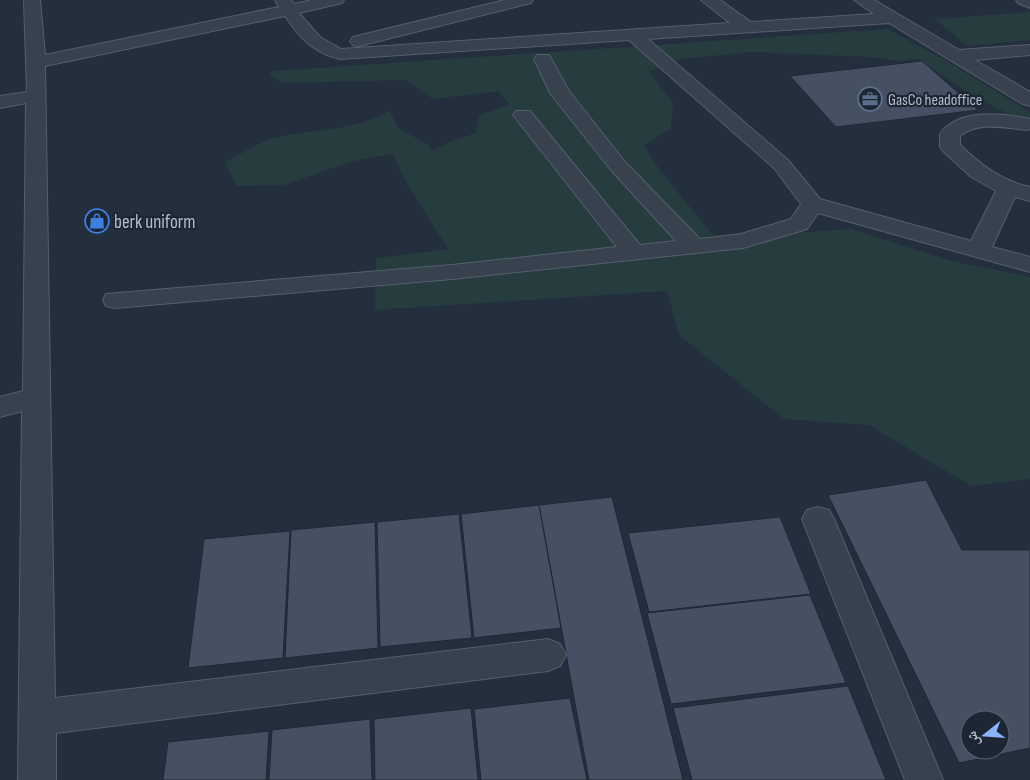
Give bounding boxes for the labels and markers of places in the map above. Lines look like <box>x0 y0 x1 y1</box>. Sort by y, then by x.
office icon: GasCo headoffice <box>857 86 883 112</box>
place label: GasCo headoffice <box>888 91 982 110</box>
shop icon: berk uniform <box>84 208 110 234</box>
place label: berk uniform <box>114 211 195 234</box>

